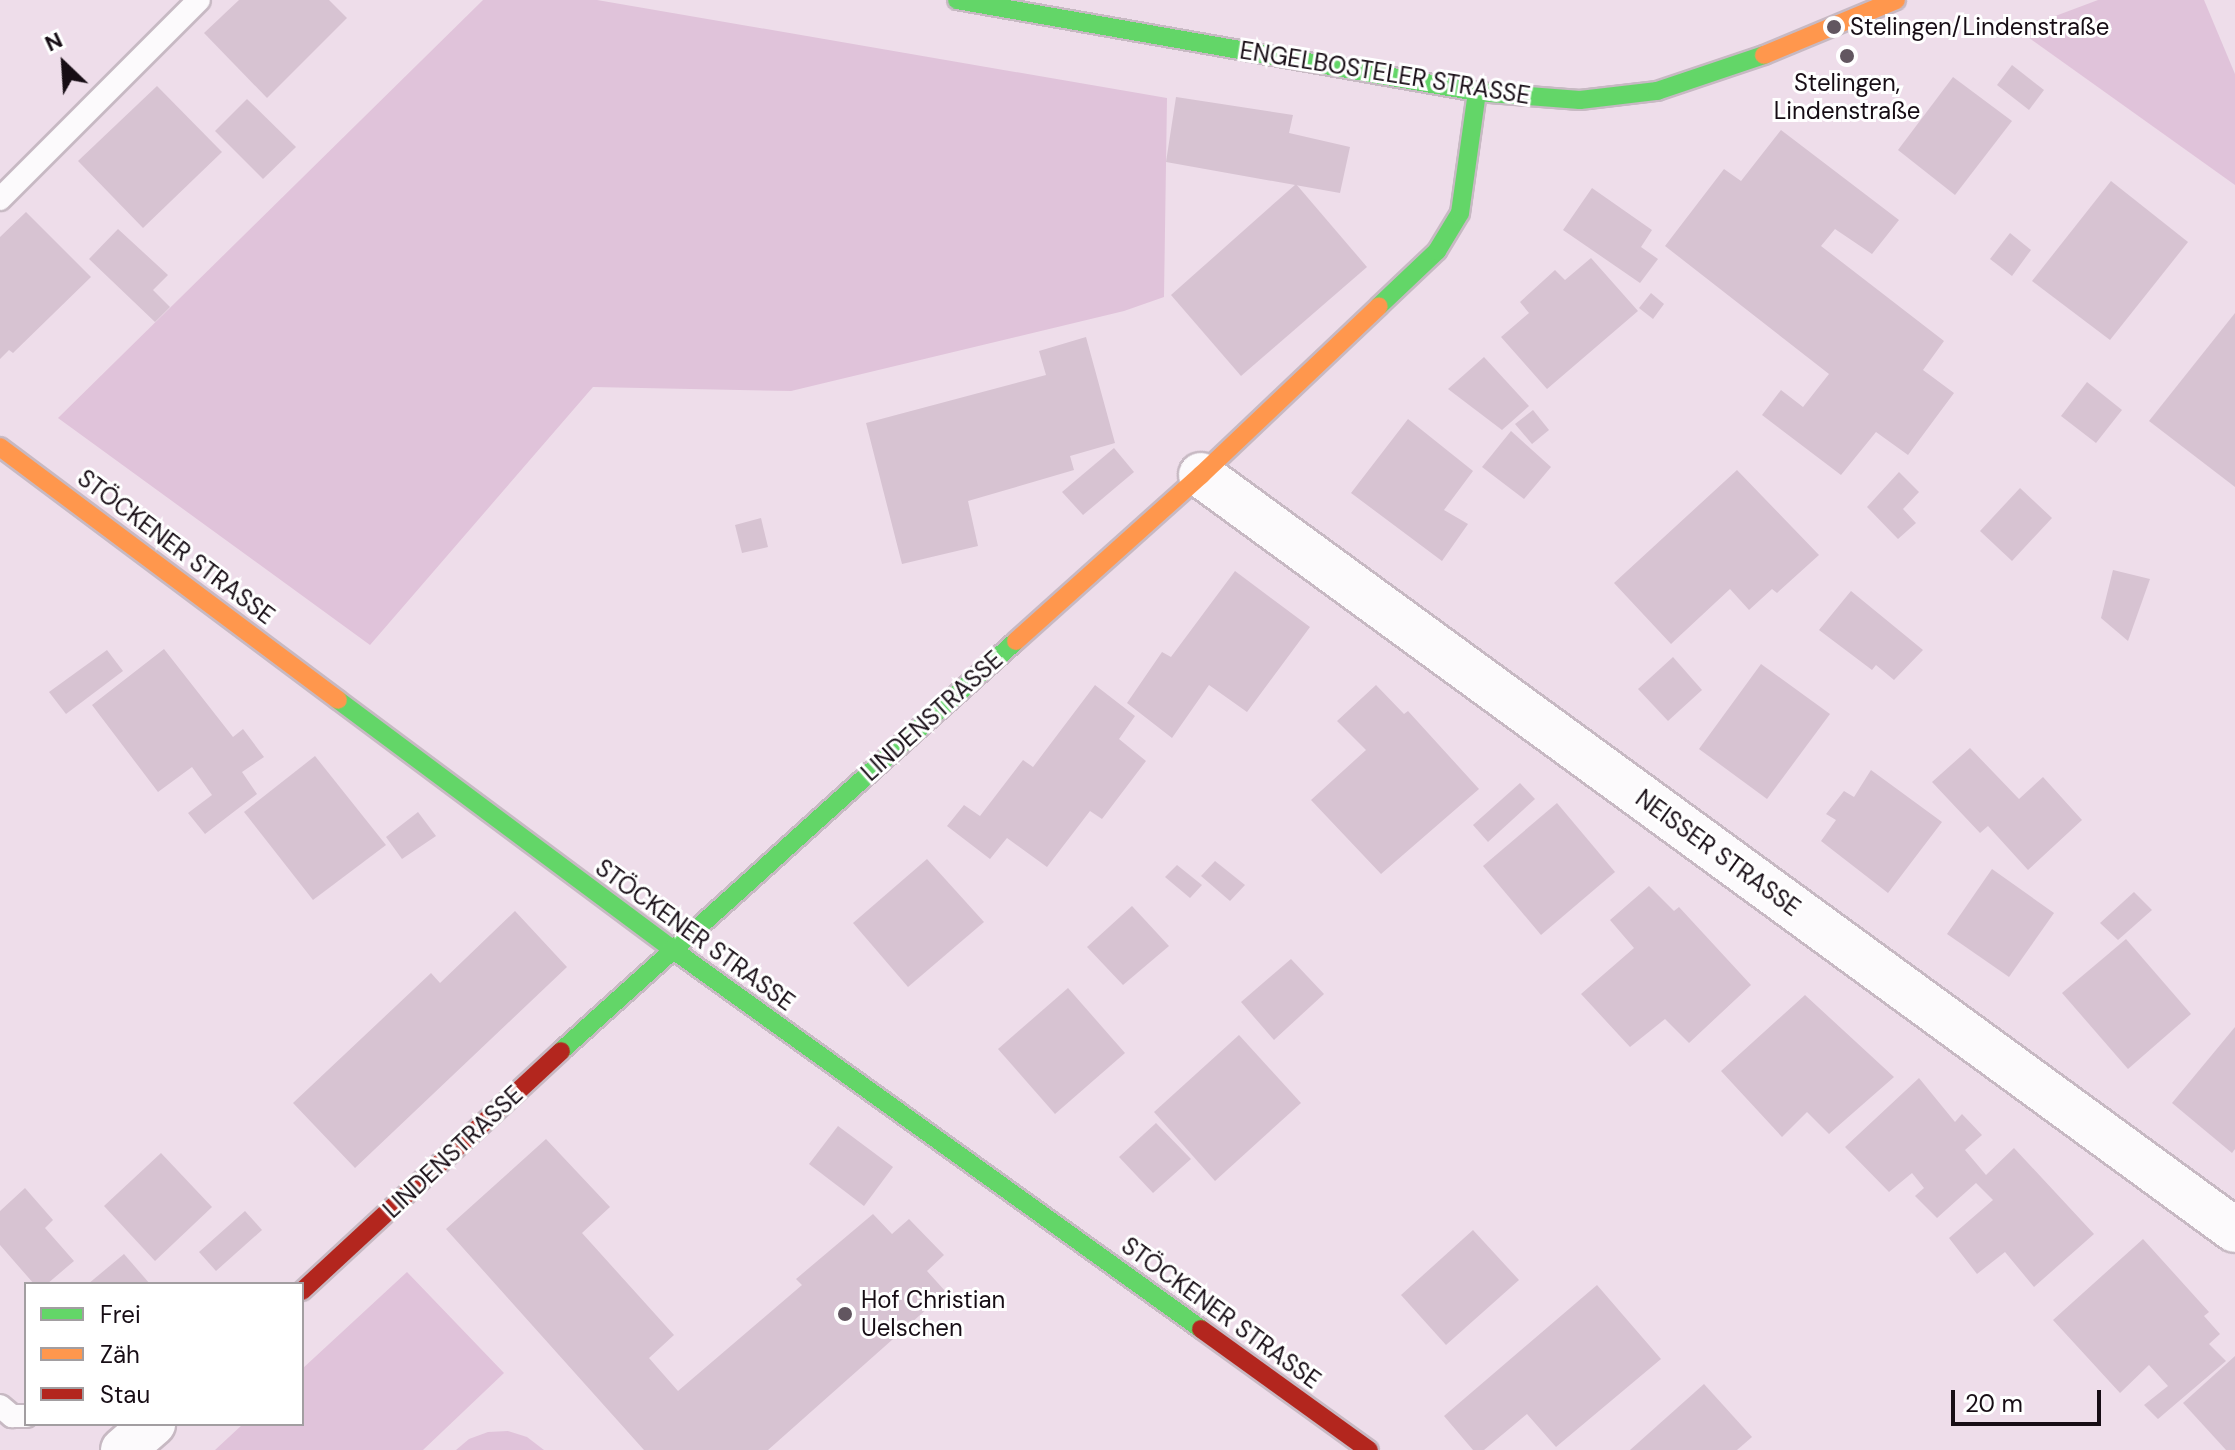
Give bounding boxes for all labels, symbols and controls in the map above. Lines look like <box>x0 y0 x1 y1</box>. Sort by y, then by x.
place label: Stelingen/Lindenstraße <box>1850 13 2109 41</box>
marker: Stelingen/Lindenstraße <box>1825 18 1843 36</box>
north arrow <box>24 24 104 104</box>
text: N <box>40 25 67 58</box>
street label: ENGELBOSTELER STRASSE <box>1238 36 1532 110</box>
marker: Stelingen, Lindenstraße <box>1838 47 1856 65</box>
place label: Stelingen, Lindenstraße <box>1774 69 1920 125</box>
street label: STÖCKENER STRASSE <box>72 464 280 630</box>
street label: LINDENSTRASSE <box>855 645 1009 787</box>
street label: NEISSER STRASSE <box>1630 784 1806 922</box>
street label: STÖCKENER STRASSE <box>590 853 800 1017</box>
street label: LINDENSTRASSE <box>377 1080 529 1224</box>
street label: STÖCKENER STRASSE <box>1116 1231 1326 1395</box>
legend <box>24 1282 304 1426</box>
place label: Hof Christian Uelschen <box>861 1286 1005 1342</box>
text: Frei <box>100 1299 141 1330</box>
marker: Hof Christian Uelschen <box>836 1305 854 1323</box>
text: Zäh <box>100 1339 140 1370</box>
scale bar <box>1955 1374 2105 1424</box>
text: Stau <box>100 1379 150 1410</box>
text: 20 m <box>1965 1388 2023 1419</box>

